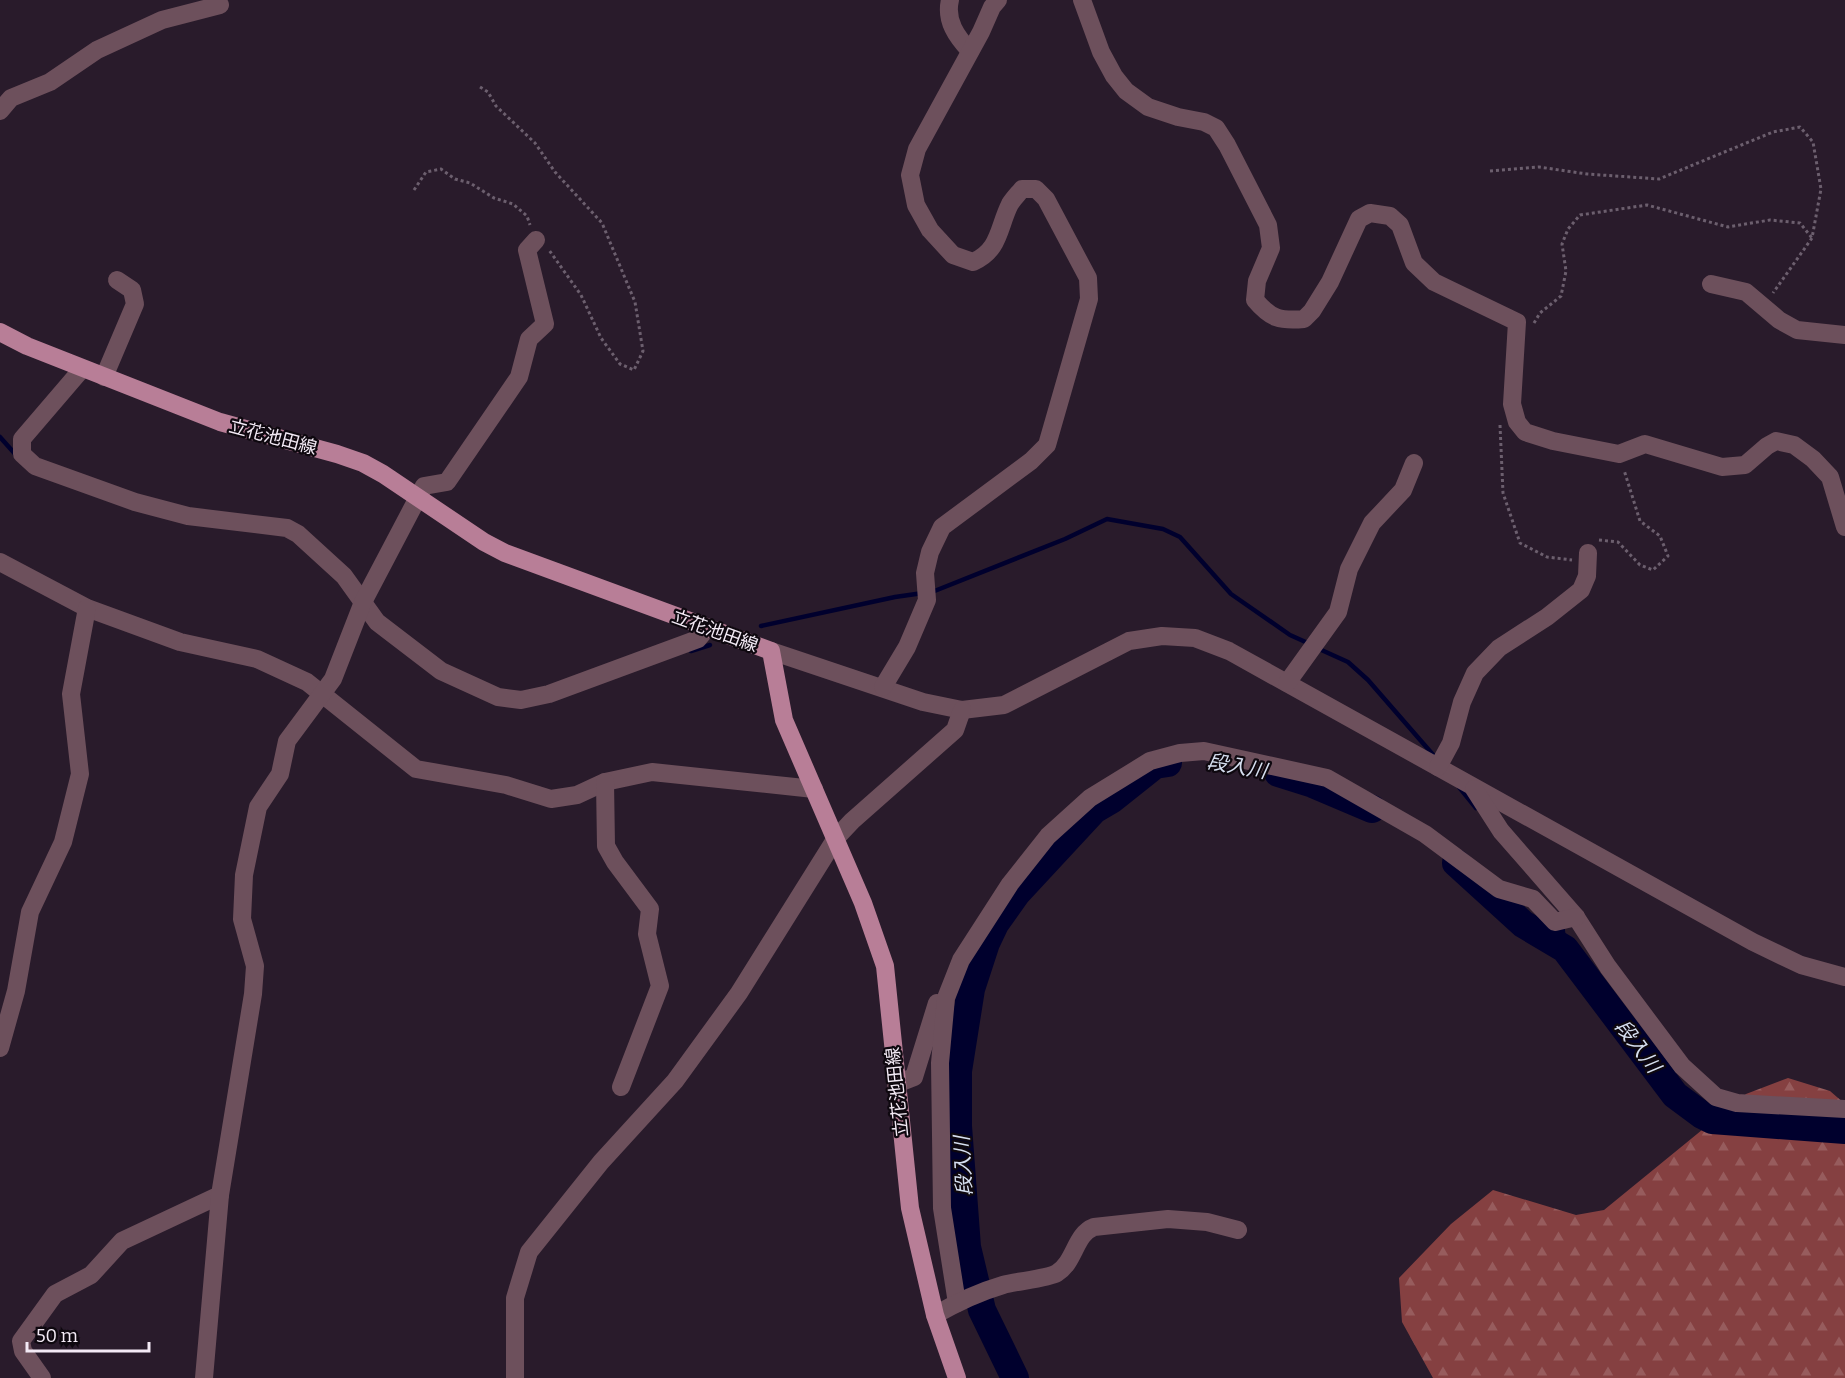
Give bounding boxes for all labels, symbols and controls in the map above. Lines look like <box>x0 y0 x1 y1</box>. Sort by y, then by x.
street label: 立花池田線 <box>227 415 319 459</box>
street label: 立花池田線 <box>669 605 761 657</box>
water label: 段入川 <box>1205 749 1271 783</box>
water label: 段入川 <box>1610 1015 1667 1079</box>
street label: 立花池田線 <box>881 1046 913 1138</box>
water label: 段入川 <box>949 1133 977 1197</box>
scale bar <box>27 1315 148 1353</box>
text: 50 m <box>36 1325 78 1347</box>

